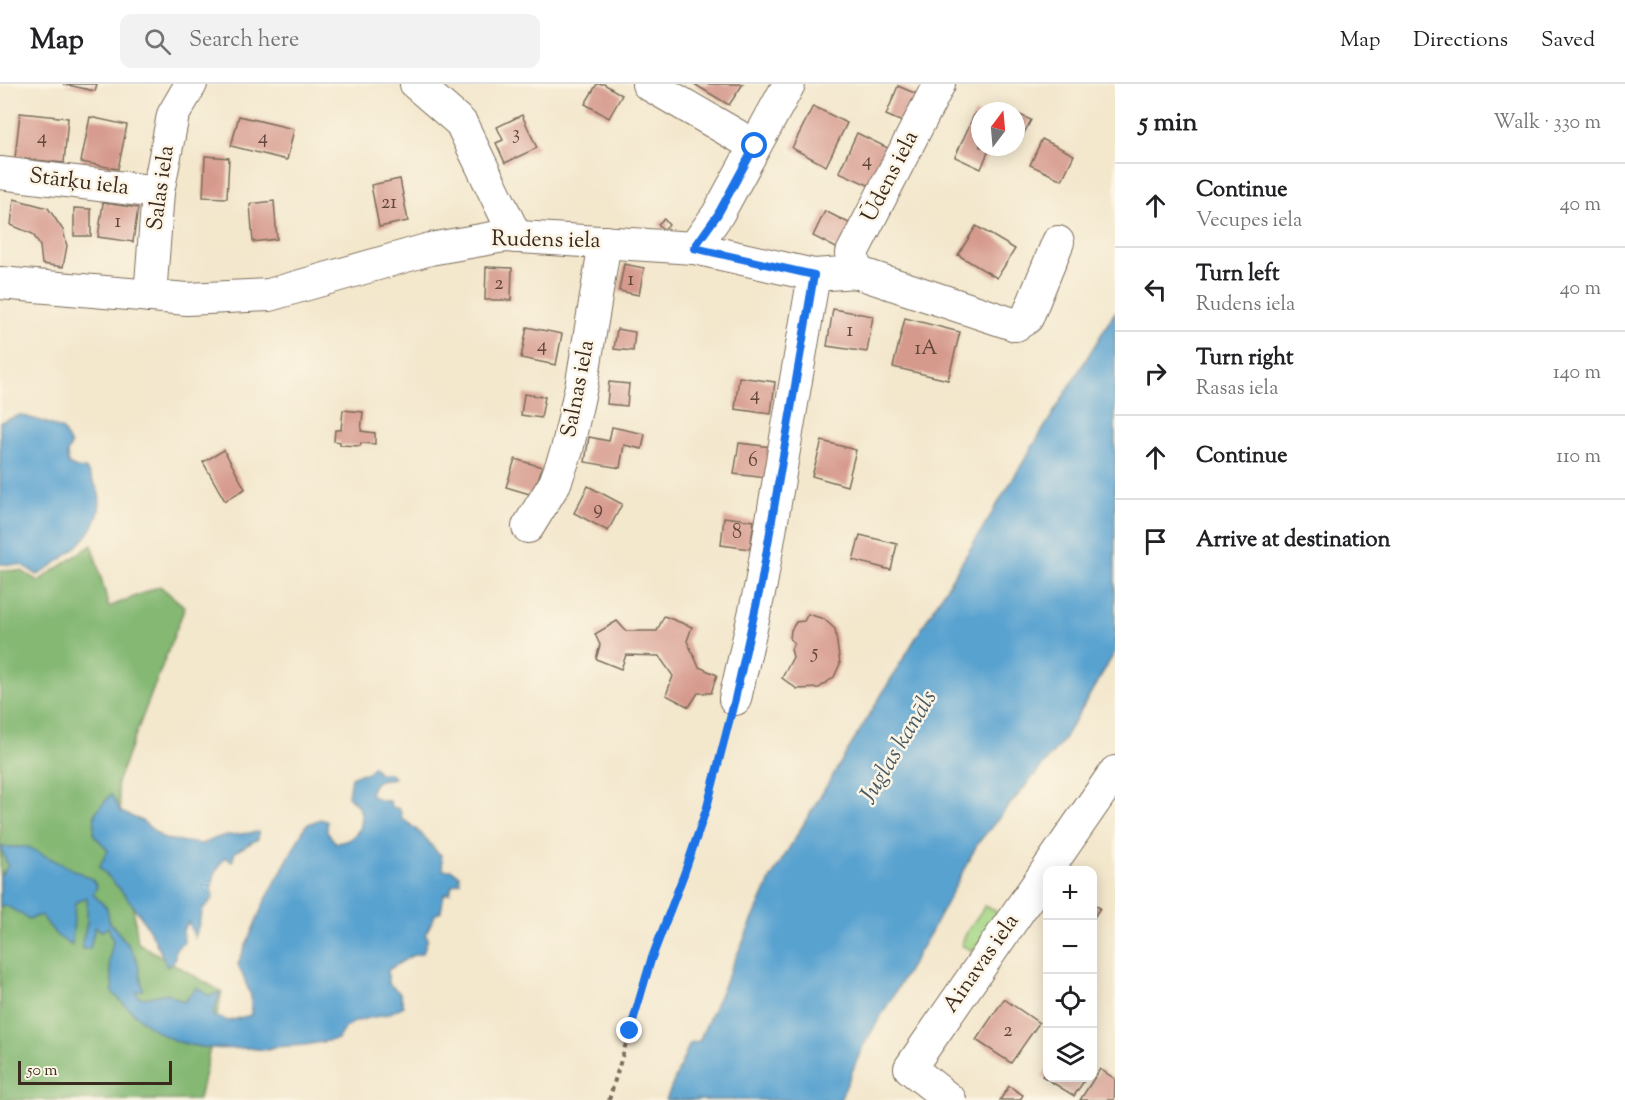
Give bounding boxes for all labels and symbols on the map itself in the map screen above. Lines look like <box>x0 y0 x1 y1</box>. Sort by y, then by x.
north arrow <box>971 102 1025 156</box>
house number: 3 <box>512 120 520 149</box>
house number: 4 <box>37 124 47 153</box>
house number: 4 <box>258 124 268 153</box>
street label: Ūdens iela <box>854 126 928 228</box>
route start <box>741 132 767 158</box>
street label: Salas iela <box>140 143 184 233</box>
house number: 4 <box>862 147 872 176</box>
street label: Stārķu iela <box>27 161 131 205</box>
house number: 21 <box>381 189 397 218</box>
house number: 1 <box>115 208 122 237</box>
street label: Rudens iela <box>491 224 601 258</box>
house number: 1 <box>628 266 635 295</box>
house number: 2 <box>494 270 504 299</box>
house number: 1 <box>847 317 854 346</box>
house number: 4 <box>537 332 547 361</box>
house number: 1A <box>914 335 938 364</box>
street label: Salnas iela <box>554 338 604 440</box>
house number: 4 <box>750 381 760 410</box>
house number: 6 <box>748 447 758 476</box>
house number: 9 <box>593 495 603 524</box>
house number: 8 <box>732 519 742 548</box>
house number: 5 <box>811 639 819 668</box>
water label: Juglas kanāls <box>851 684 946 811</box>
street label: Ainavas iela <box>936 908 1028 1020</box>
route end <box>616 1017 642 1043</box>
house number: 2 <box>1003 1017 1013 1046</box>
scale bar <box>18 1058 172 1086</box>

